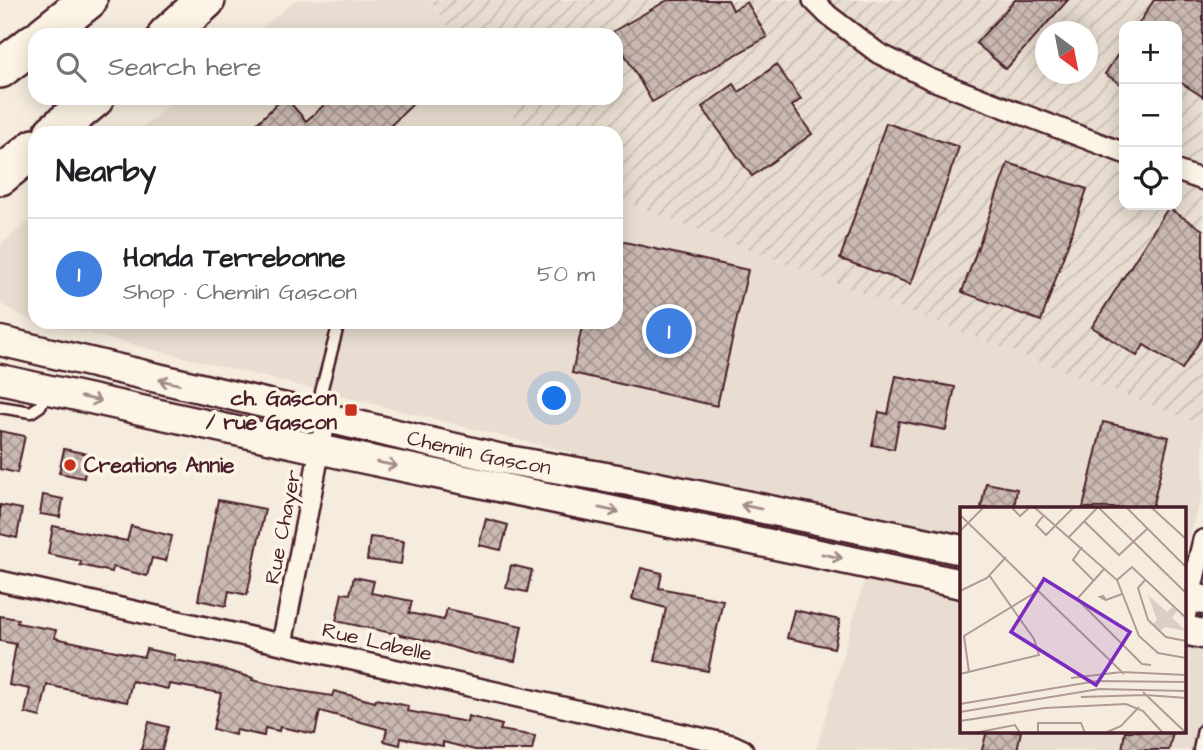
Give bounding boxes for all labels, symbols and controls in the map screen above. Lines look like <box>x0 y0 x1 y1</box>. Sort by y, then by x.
north arrow <box>1035 21 1098 84</box>
map controls <box>1119 21 1182 210</box>
button: + <box>1119 21 1182 84</box>
search box <box>28 28 623 105</box>
icon: search <box>52 48 90 86</box>
text: Search here <box>108 49 261 85</box>
button: − <box>1119 84 1182 147</box>
button: locate <box>1119 147 1182 210</box>
text: Nearby <box>56 151 156 193</box>
text: Honda Terrebonne <box>123 240 346 276</box>
text: 1 <box>78 258 80 290</box>
text: 50 m <box>537 258 595 290</box>
text: Shop · Chemin Gascon <box>123 276 357 308</box>
pin: 1 <box>646 305 692 357</box>
one-way arrow <box>158 374 181 388</box>
your location <box>537 381 571 415</box>
place label: ch. Gascon / rue Gascon <box>206 384 337 437</box>
one-way arrow <box>79 392 102 406</box>
marker: ch. Gascon / rue Gascon <box>343 402 359 418</box>
street label: Chemin Gascon <box>404 423 553 482</box>
place label: Creations Annie <box>84 451 235 480</box>
marker: Creations Annie <box>62 457 78 473</box>
one-way arrow <box>375 457 398 471</box>
street label: Rue Chayer <box>258 467 310 587</box>
one-way arrow <box>740 499 763 513</box>
one-way arrow <box>597 504 620 518</box>
inset map <box>960 507 1186 732</box>
one-way arrow <box>820 550 843 564</box>
street label: Rue Labelle <box>319 615 435 669</box>

